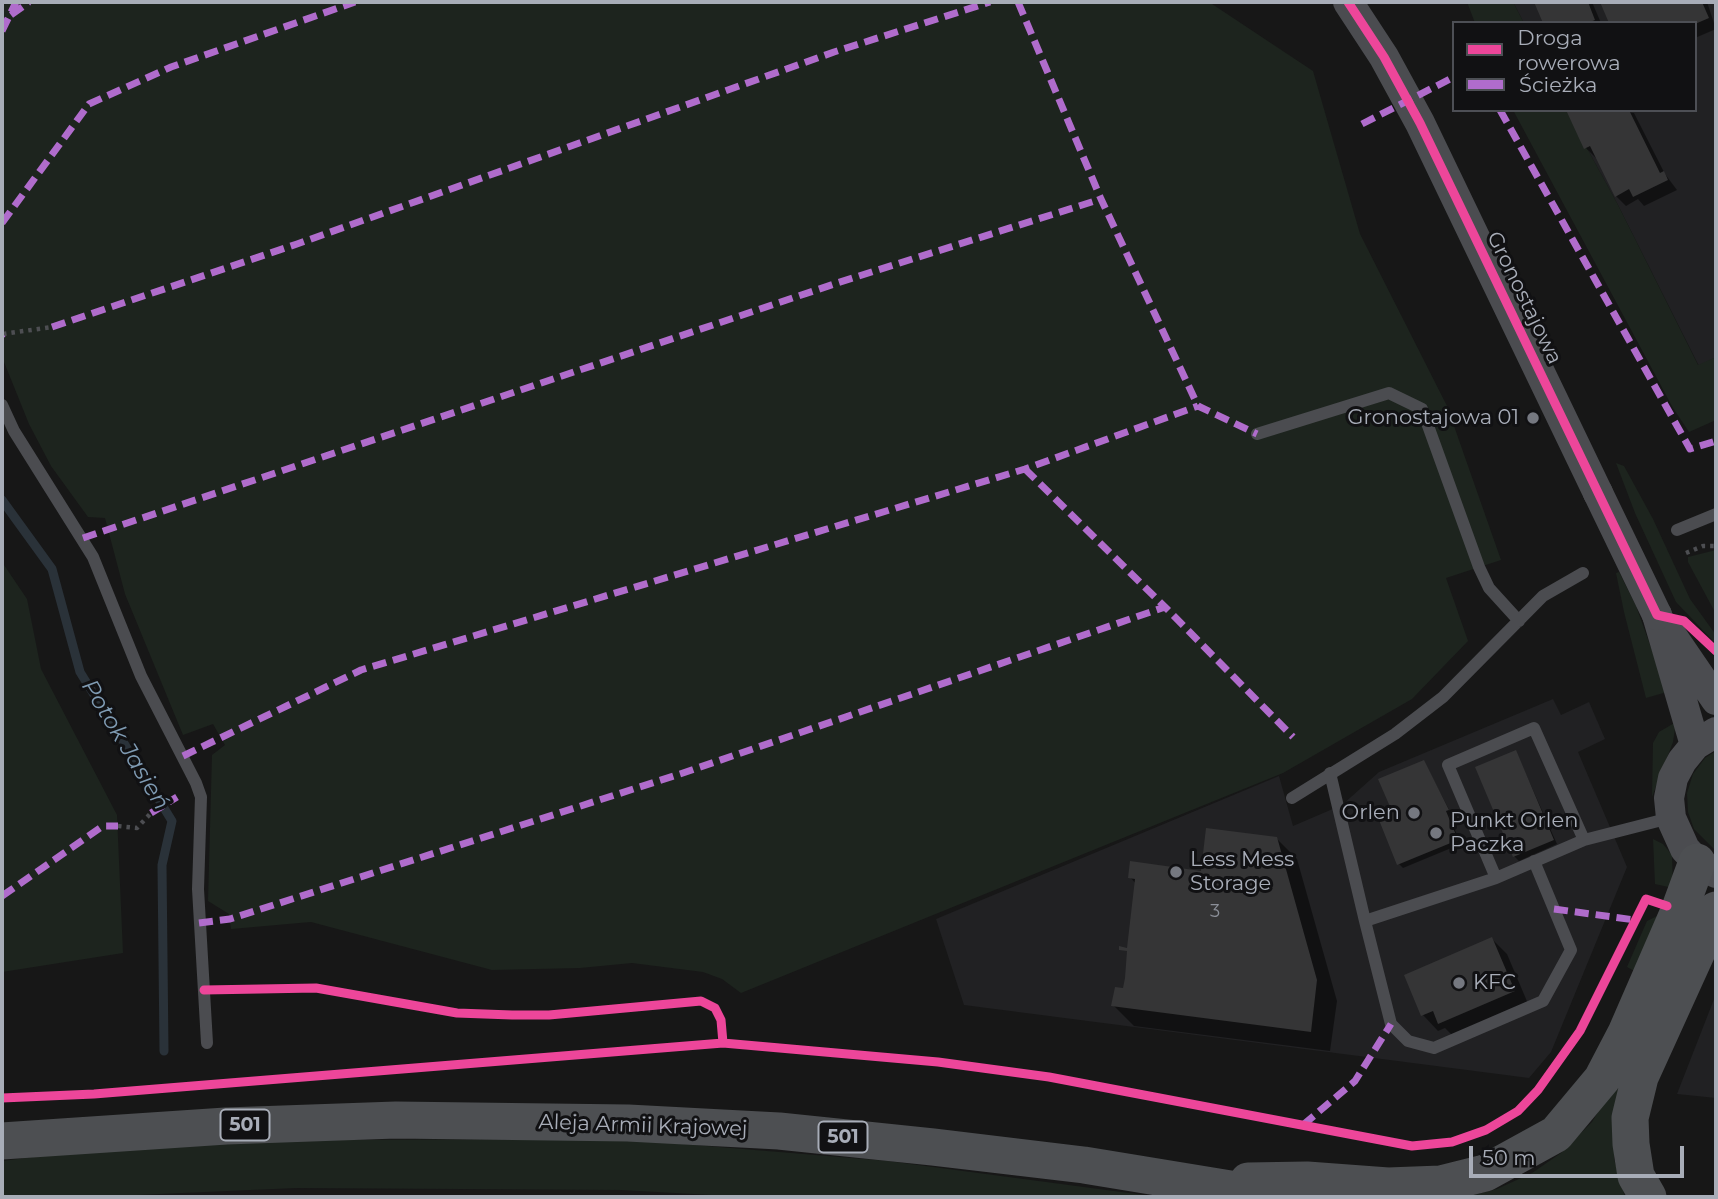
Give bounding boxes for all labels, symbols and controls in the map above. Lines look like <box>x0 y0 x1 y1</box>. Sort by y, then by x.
legend <box>1452 21 1697 112</box>
text: Droga rowerowa <box>1517 25 1621 75</box>
text: Ścieżka <box>1519 72 1597 97</box>
street label: Gronostajowa <box>1481 227 1567 369</box>
place label: Gronostajowa 01 <box>1347 405 1519 431</box>
marker: Gronostajowa 01 <box>1525 410 1541 426</box>
water label: Potok Jasień <box>75 675 175 815</box>
place label: Orlen <box>1342 800 1400 826</box>
marker: Orlen <box>1406 805 1422 821</box>
place label: Punkt Orlen Paczka <box>1450 808 1578 858</box>
marker: Punkt Orlen Paczka <box>1428 825 1444 841</box>
place label: Less Mess Storage <box>1190 847 1294 897</box>
marker: Less Mess Storage <box>1168 864 1184 880</box>
house number: 3 <box>1210 901 1220 923</box>
place label: KFC <box>1473 970 1516 996</box>
marker: KFC <box>1451 975 1467 991</box>
road number: 501 <box>220 1110 270 1140</box>
street label: Aleja Armii Krajowej <box>538 1110 748 1142</box>
road number: 501 <box>818 1121 868 1152</box>
scale bar <box>1473 1132 1688 1176</box>
text: 50 m <box>1482 1145 1536 1170</box>

